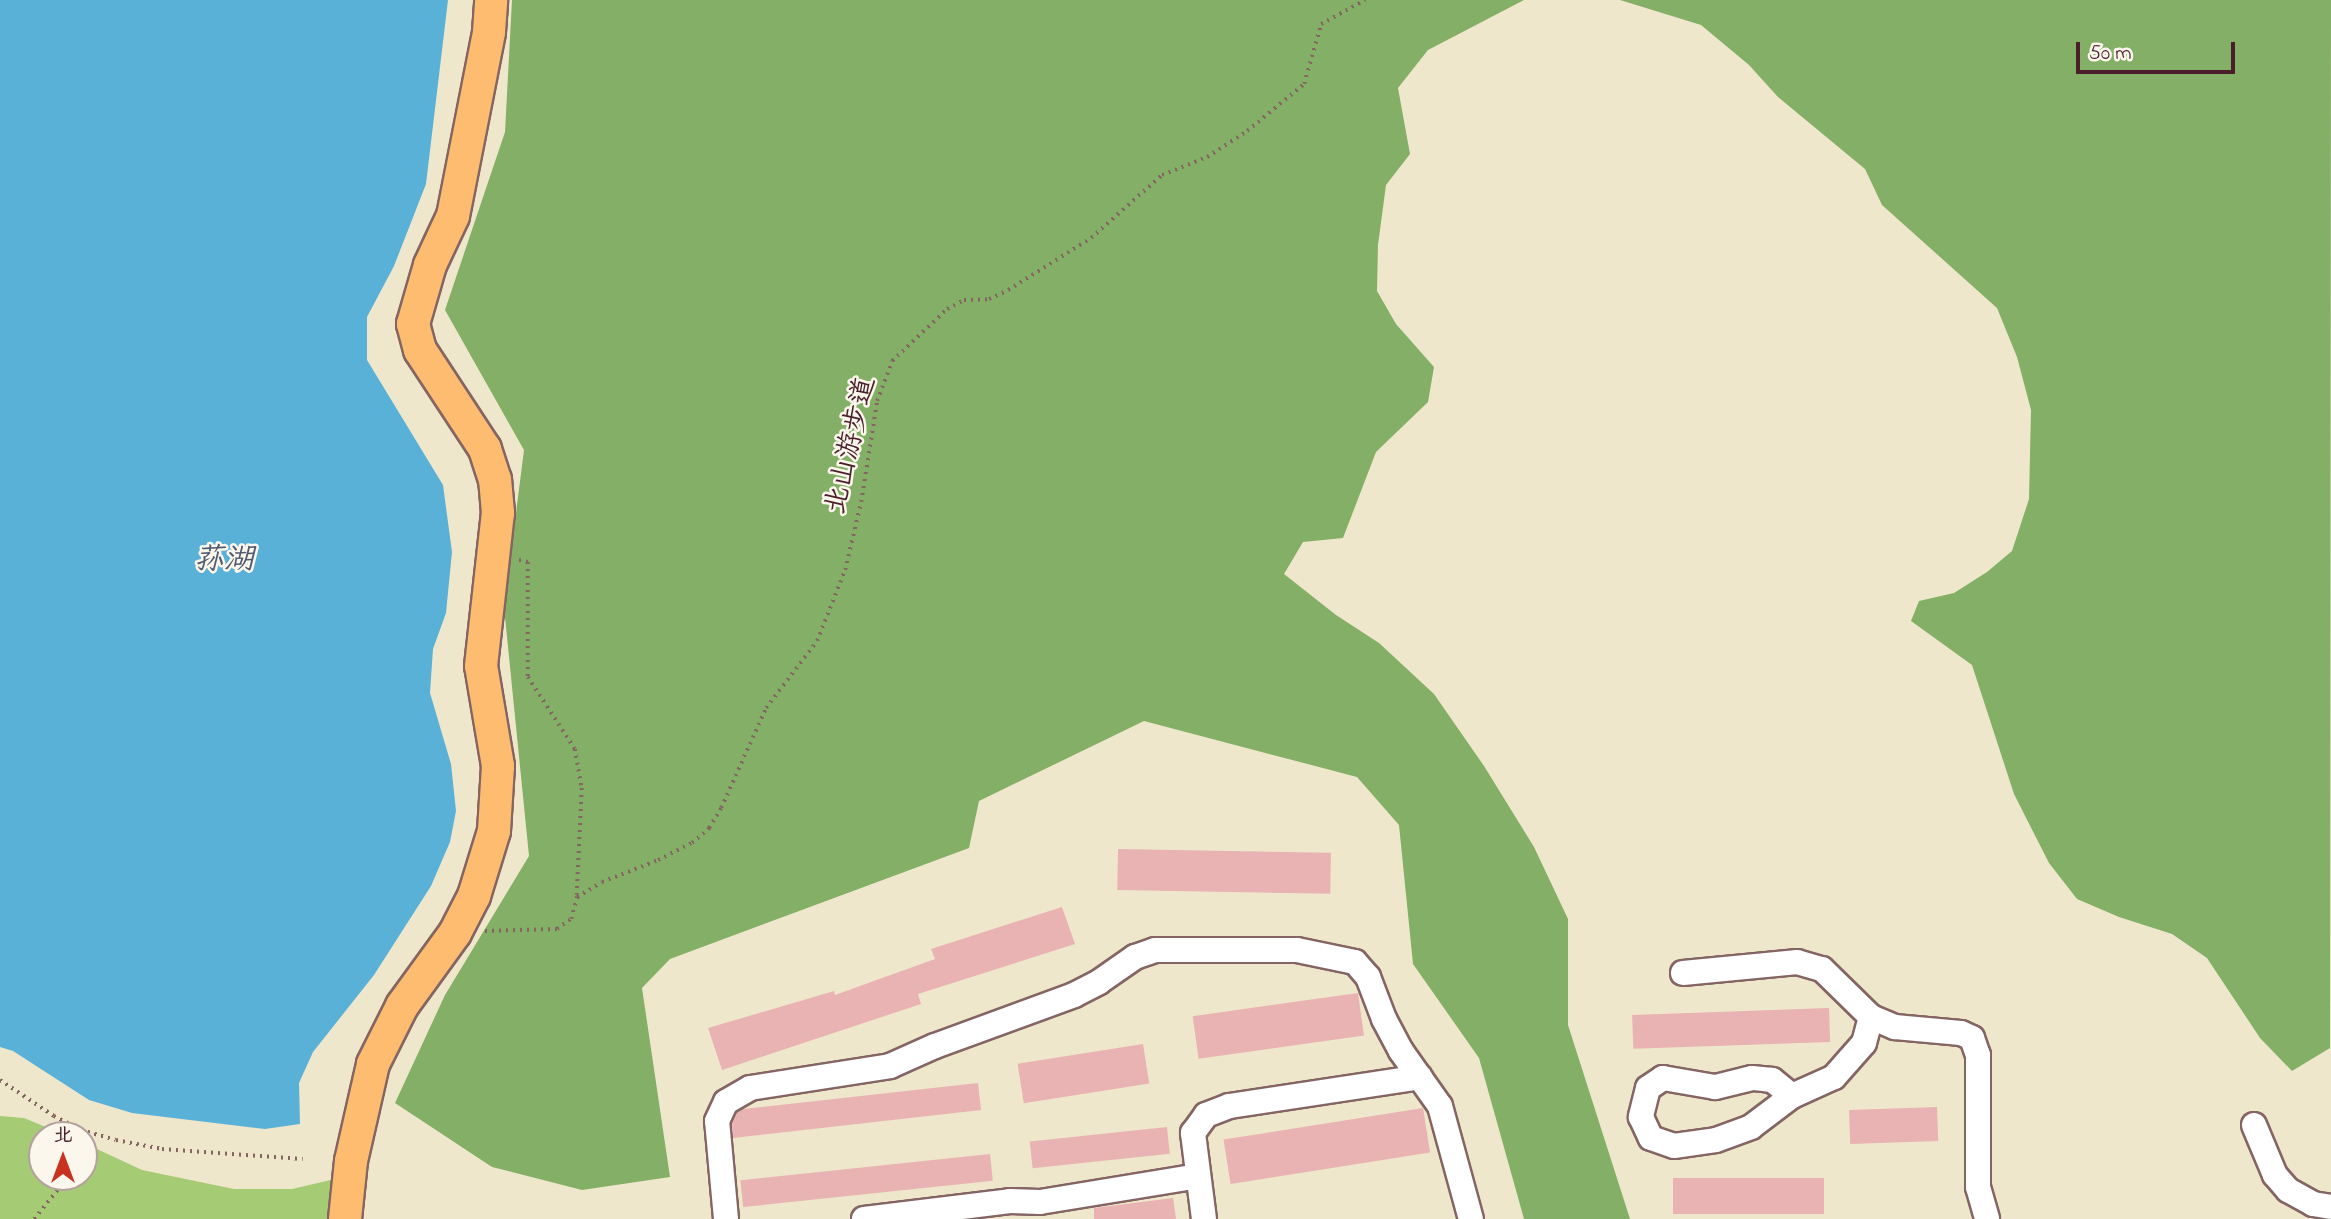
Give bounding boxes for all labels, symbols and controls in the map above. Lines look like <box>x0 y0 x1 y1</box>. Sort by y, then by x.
scale bar <box>2079 28 2238 72</box>
text: 50 m <box>2089 39 2132 69</box>
street label: 北山游步道 <box>820 374 884 518</box>
water label: 荪湖 <box>194 543 254 579</box>
north arrow <box>28 1121 98 1191</box>
text: 北 <box>53 1123 73 1150</box>

